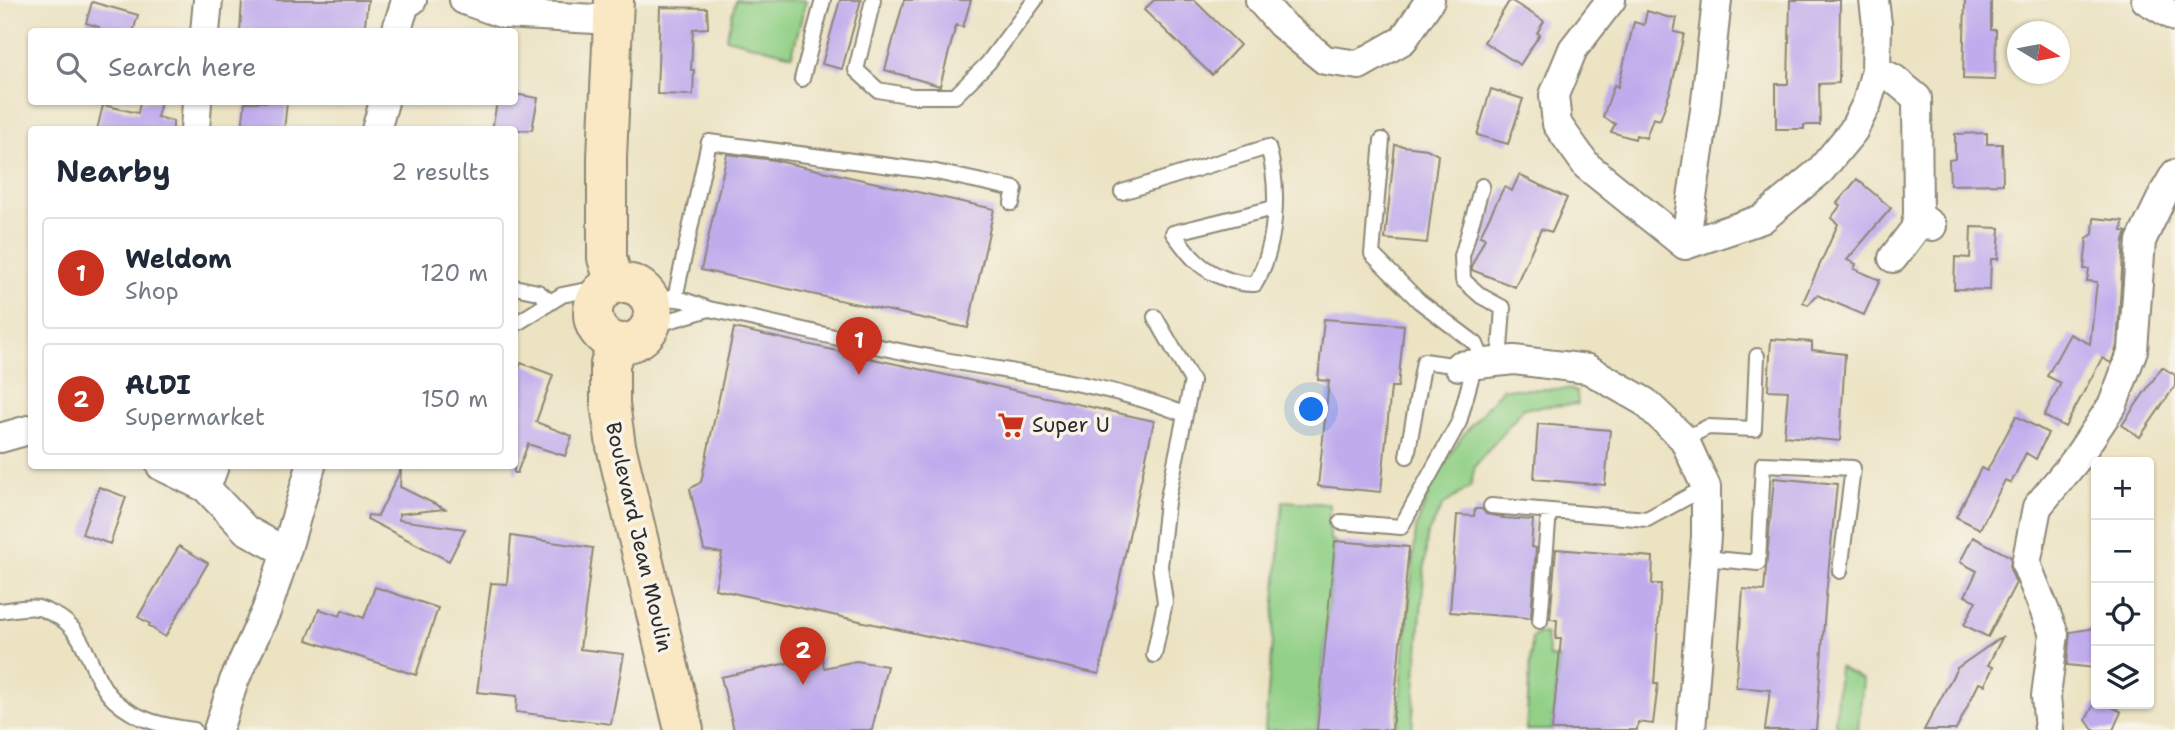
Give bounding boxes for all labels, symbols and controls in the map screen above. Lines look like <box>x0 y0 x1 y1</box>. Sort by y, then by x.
north arrow <box>2007 21 2070 84</box>
search box <box>28 28 518 105</box>
icon: search <box>52 48 90 86</box>
text: Search here <box>108 49 257 84</box>
text: Nearby <box>56 151 171 192</box>
text: 2 results <box>391 157 490 187</box>
text: Weldom <box>125 241 232 276</box>
text: 1 <box>76 258 86 288</box>
text: 120 m <box>420 258 488 288</box>
text: Shop <box>125 276 179 306</box>
pin: 1 <box>836 317 882 375</box>
text: ALDI <box>125 367 191 402</box>
text: 2 <box>73 384 89 414</box>
text: 150 m <box>421 384 488 414</box>
your location <box>1294 392 1328 426</box>
text: Supermarket <box>125 402 265 432</box>
supermarket icon: Super U <box>996 410 1026 440</box>
place label: Super U <box>1032 411 1110 439</box>
street label: Boulevard Jean Moulin <box>599 419 679 655</box>
map controls <box>2091 457 2154 709</box>
button: + <box>2091 457 2154 520</box>
button: − <box>2091 520 2154 583</box>
button: locate <box>2091 583 2154 646</box>
pin: 2 <box>780 627 826 685</box>
button: layers <box>2091 646 2154 709</box>

